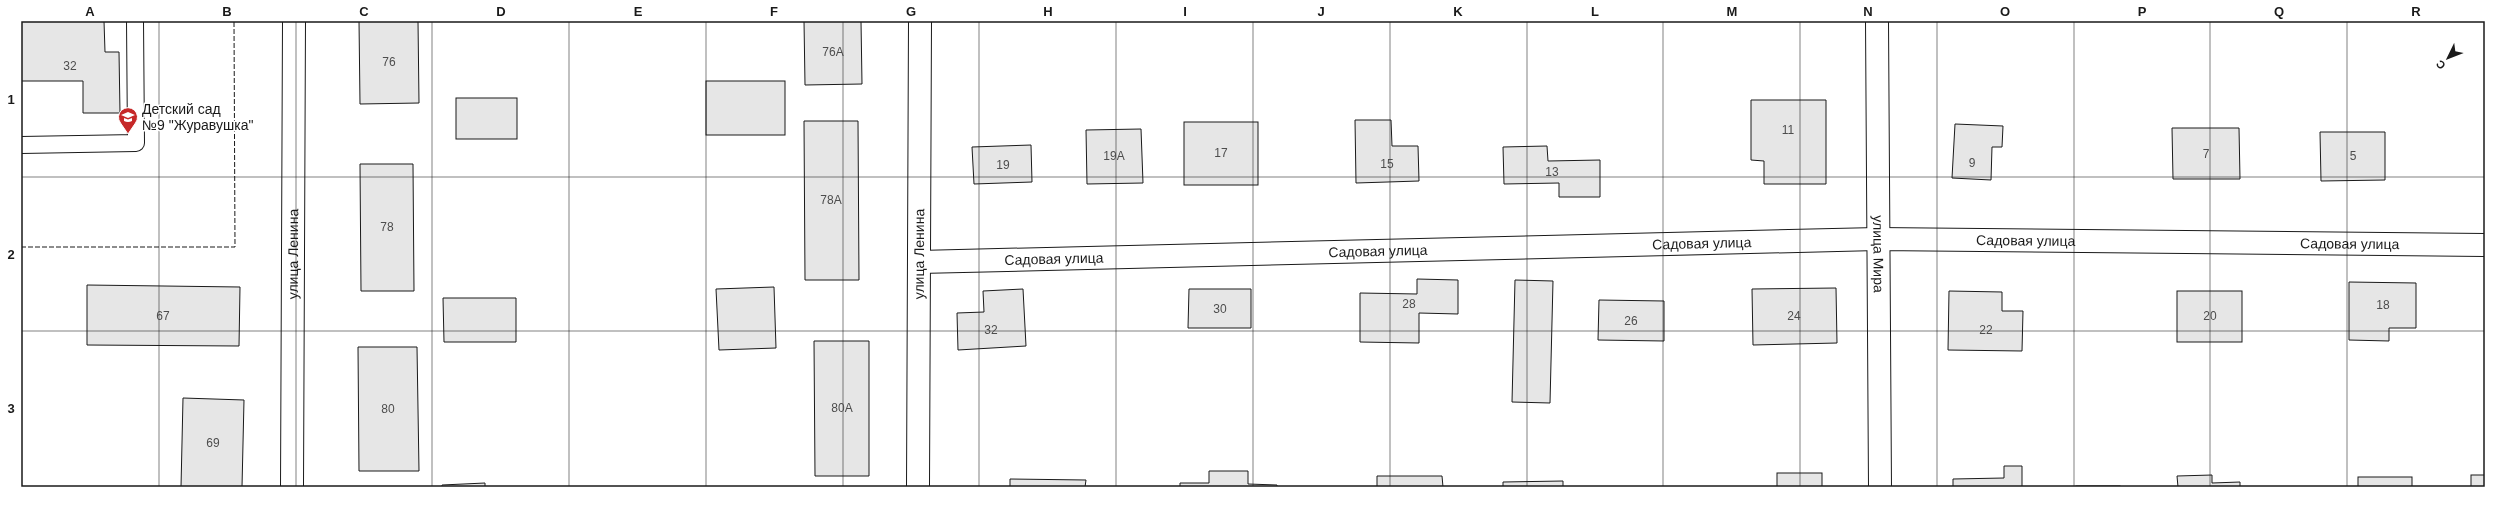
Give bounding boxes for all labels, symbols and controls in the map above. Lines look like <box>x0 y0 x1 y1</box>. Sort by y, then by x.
text: A <box>85 4 95 19</box>
text: B <box>222 4 232 19</box>
text: C <box>359 4 369 19</box>
text: D <box>496 4 506 19</box>
text: E <box>634 4 643 19</box>
text: F <box>770 4 778 19</box>
text: G <box>906 4 916 19</box>
text: H <box>1043 4 1053 19</box>
text: I <box>1183 4 1187 19</box>
text: J <box>1317 4 1325 19</box>
text: K <box>1453 4 1463 19</box>
text: L <box>1591 4 1599 19</box>
text: M <box>1727 4 1737 19</box>
text: N <box>1863 4 1873 19</box>
text: O <box>2000 4 2010 19</box>
text: P <box>2138 4 2147 19</box>
text: Q <box>2274 4 2284 19</box>
text: R <box>2411 4 2421 19</box>
north arrow <box>2428 38 2468 78</box>
house number: 76А <box>822 45 844 59</box>
house number: 76 <box>382 55 396 69</box>
text: С <box>2434 58 2448 72</box>
house number: 32 <box>63 59 77 73</box>
text: 1 <box>7 92 15 107</box>
place label: Детский сад №9 "Журавушка" <box>142 101 253 133</box>
school or university icon: Детский сад №9 "Журавушка" <box>117 106 139 134</box>
house number: 11 <box>1782 123 1795 137</box>
house number: 17 <box>1214 146 1228 160</box>
house number: 7 <box>2203 147 2210 161</box>
house number: 19А <box>1103 149 1125 163</box>
house number: 5 <box>2350 149 2357 163</box>
house number: 9 <box>1969 156 1976 170</box>
house number: 15 <box>1380 157 1394 171</box>
house number: 19 <box>996 158 1010 172</box>
house number: 13 <box>1545 165 1559 179</box>
house number: 78А <box>820 193 842 207</box>
street label: улица Ленина <box>285 209 301 299</box>
street label: улица Ленина <box>911 209 927 299</box>
street label: улица Мира <box>1870 215 1887 293</box>
house number: 78 <box>380 220 394 234</box>
street label: Садовая улица <box>1976 232 2076 249</box>
street label: Садовая улица <box>1652 234 1752 252</box>
street label: Садовая улица <box>2300 235 2400 252</box>
street label: Садовая улица <box>1328 242 1428 260</box>
text: 2 <box>7 247 15 262</box>
street label: Садовая улица <box>1004 250 1104 268</box>
house number: 28 <box>1402 297 1416 311</box>
house number: 18 <box>2376 298 2390 312</box>
house number: 30 <box>1213 302 1227 316</box>
house number: 67 <box>156 309 170 323</box>
house number: 24 <box>1787 309 1801 323</box>
house number: 20 <box>2203 309 2217 323</box>
house number: 26 <box>1624 314 1638 328</box>
house number: 32 <box>984 323 998 337</box>
house number: 22 <box>1979 323 1993 337</box>
text: 3 <box>7 401 15 416</box>
house number: 80А <box>831 401 853 415</box>
house number: 80 <box>381 402 395 416</box>
house number: 69 <box>206 436 220 450</box>

